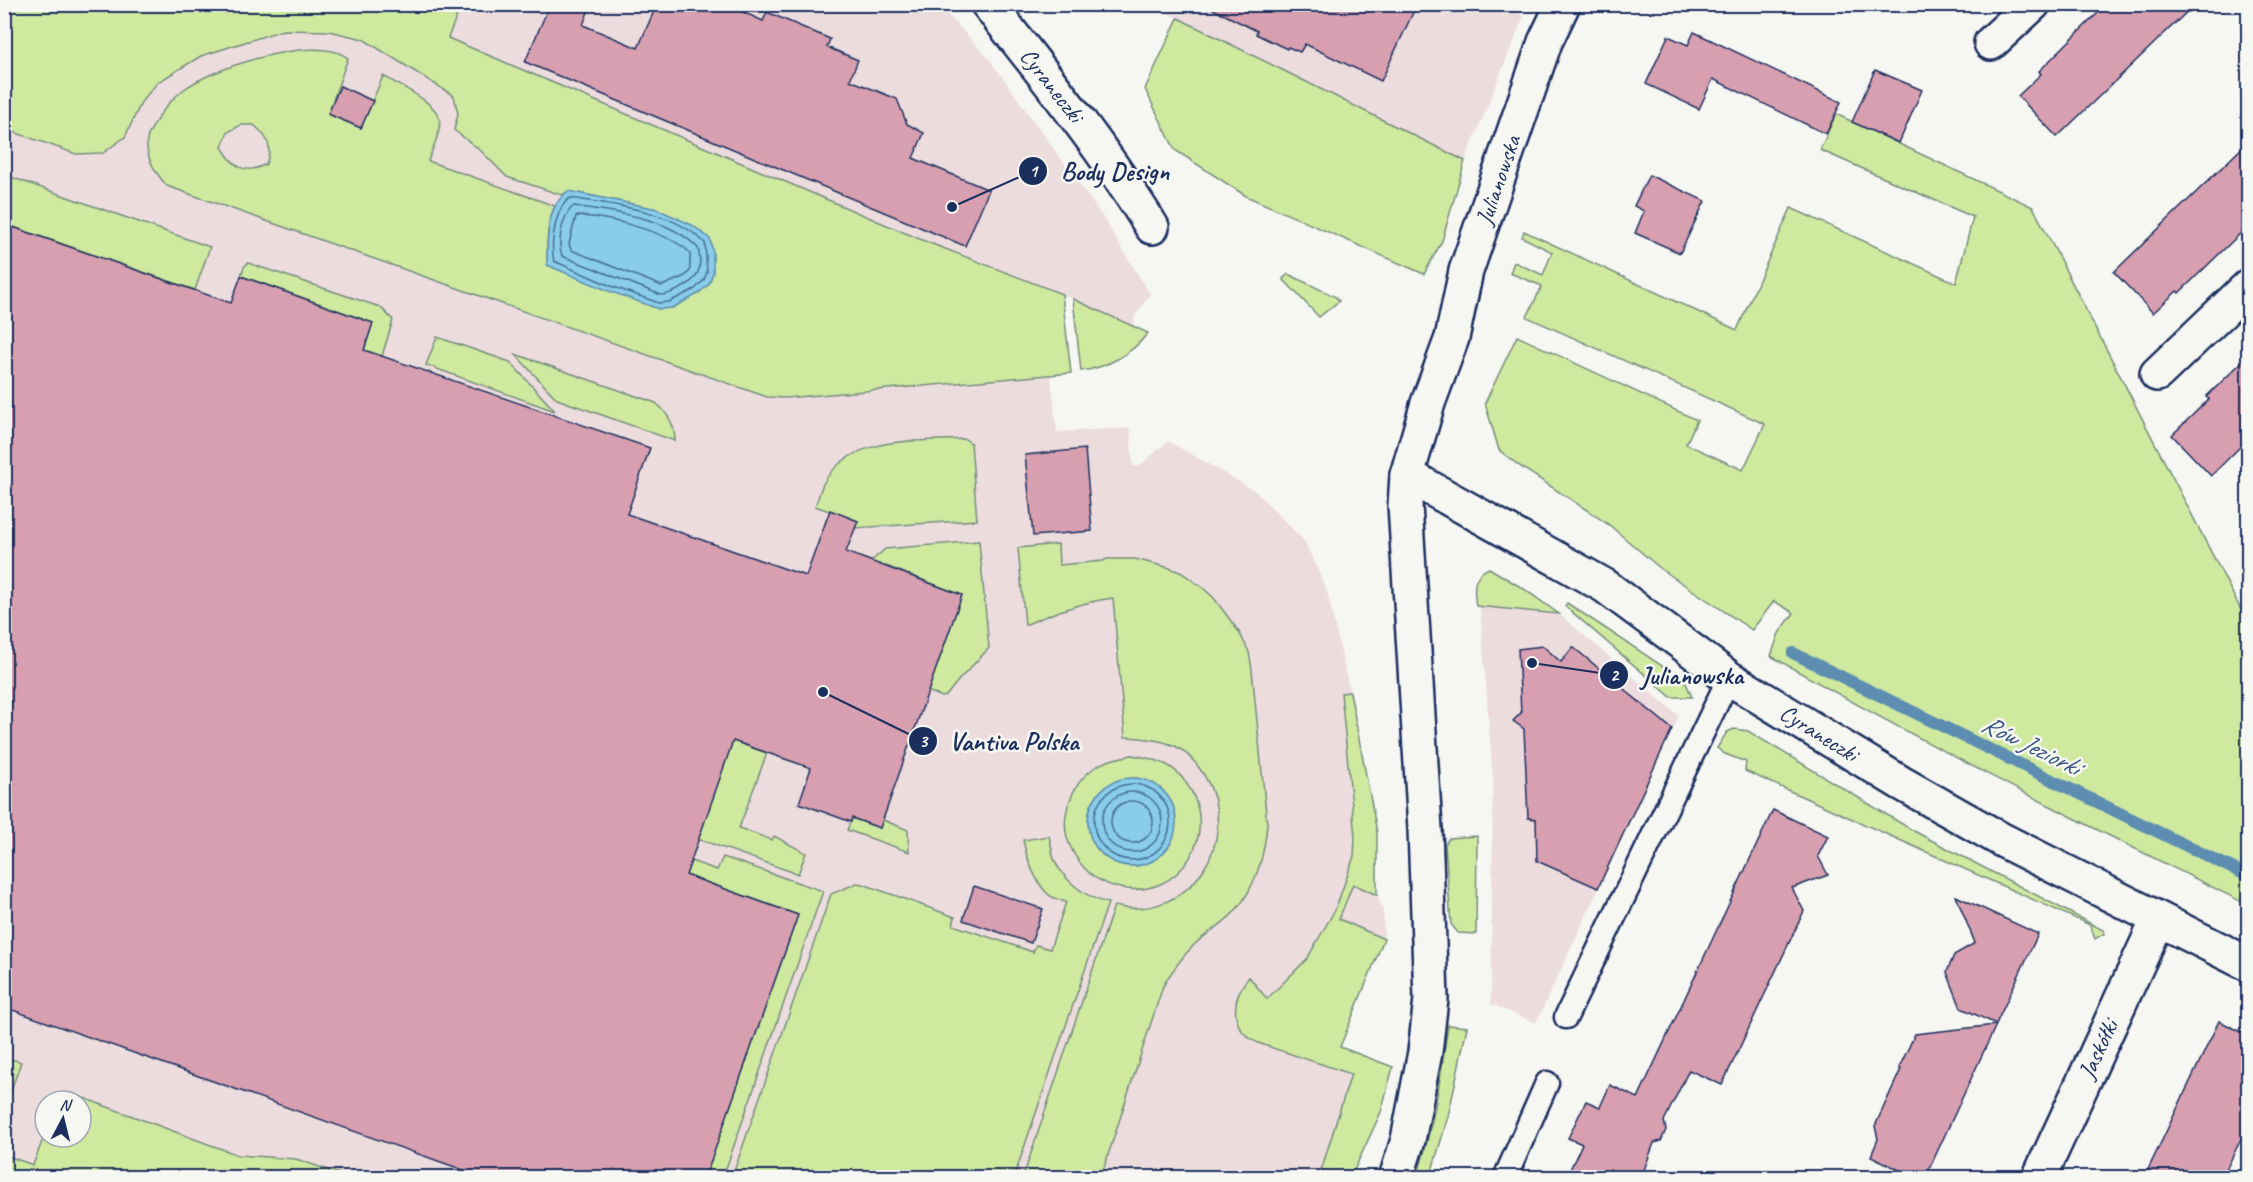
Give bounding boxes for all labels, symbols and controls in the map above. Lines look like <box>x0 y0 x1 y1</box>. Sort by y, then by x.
street label: Cyraneczki <box>1014 42 1093 131</box>
street label: Julianowska <box>1468 130 1528 230</box>
callout: Body Design <box>1018 149 1181 193</box>
text: Body Design <box>1061 155 1170 188</box>
text: 1 <box>1029 160 1039 182</box>
callout: Julianowska <box>1599 653 1756 697</box>
text: Julianowska <box>1639 659 1746 692</box>
text: 2 <box>1610 664 1620 686</box>
street label: Cyraneczki <box>1774 697 1867 771</box>
water label: Rów Jeziorki <box>1976 707 2091 786</box>
callout: Vantiva Polska <box>908 719 1091 763</box>
text: Vantiva Polska <box>949 725 1081 758</box>
text: 3 <box>919 730 929 752</box>
street label: Jaskółki <box>2071 1012 2126 1084</box>
north arrow <box>33 1089 93 1149</box>
text: N <box>59 1095 74 1116</box>

